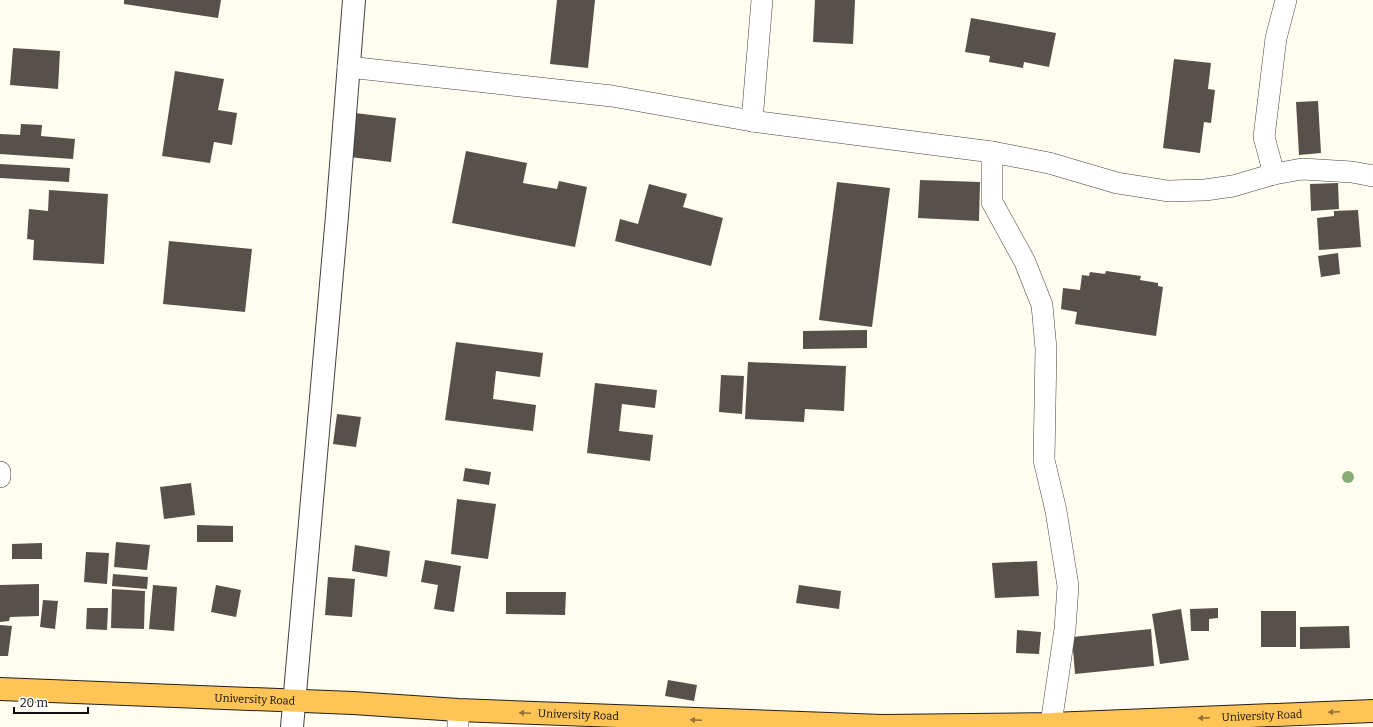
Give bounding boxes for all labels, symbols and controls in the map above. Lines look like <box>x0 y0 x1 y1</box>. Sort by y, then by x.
scale bar <box>14 689 88 715</box>
street label: University Road <box>214 692 296 708</box>
text: 20 m <box>20 696 49 710</box>
street label: University Road <box>538 707 620 723</box>
street label: University Road <box>1221 708 1303 724</box>
one-way arrow <box>519 709 531 716</box>
one-way arrow <box>1328 709 1340 716</box>
one-way arrow <box>1198 714 1210 721</box>
one-way arrow <box>690 716 702 723</box>

